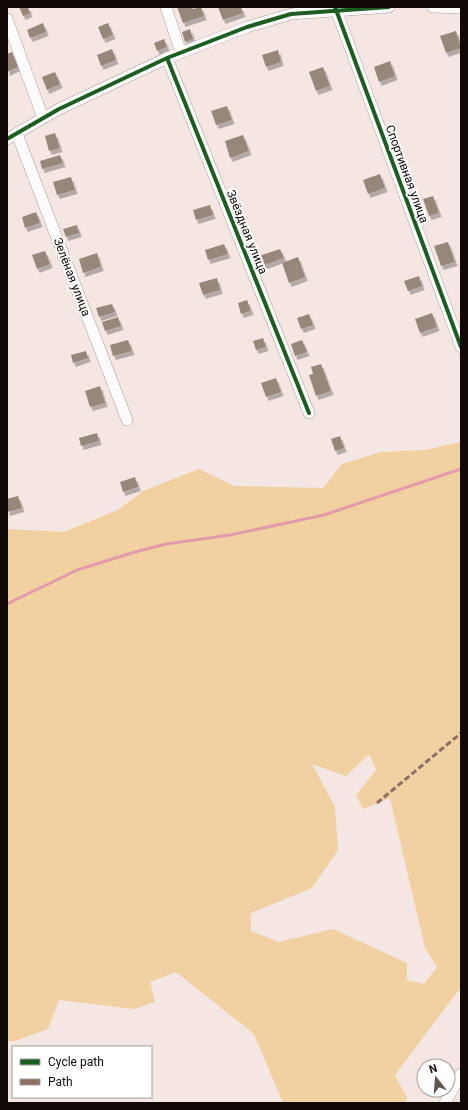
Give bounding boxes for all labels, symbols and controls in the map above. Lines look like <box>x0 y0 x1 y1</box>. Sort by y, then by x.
street label: Спортивная улица <box>383 123 431 225</box>
street label: Звёздная улица <box>224 188 270 276</box>
street label: Зелёная улица <box>51 236 93 318</box>
legend <box>12 1046 152 1098</box>
text: Cycle path <box>48 1055 104 1069</box>
north arrow <box>416 1058 456 1098</box>
text: N <box>428 1061 439 1076</box>
text: Path <box>48 1075 73 1089</box>

